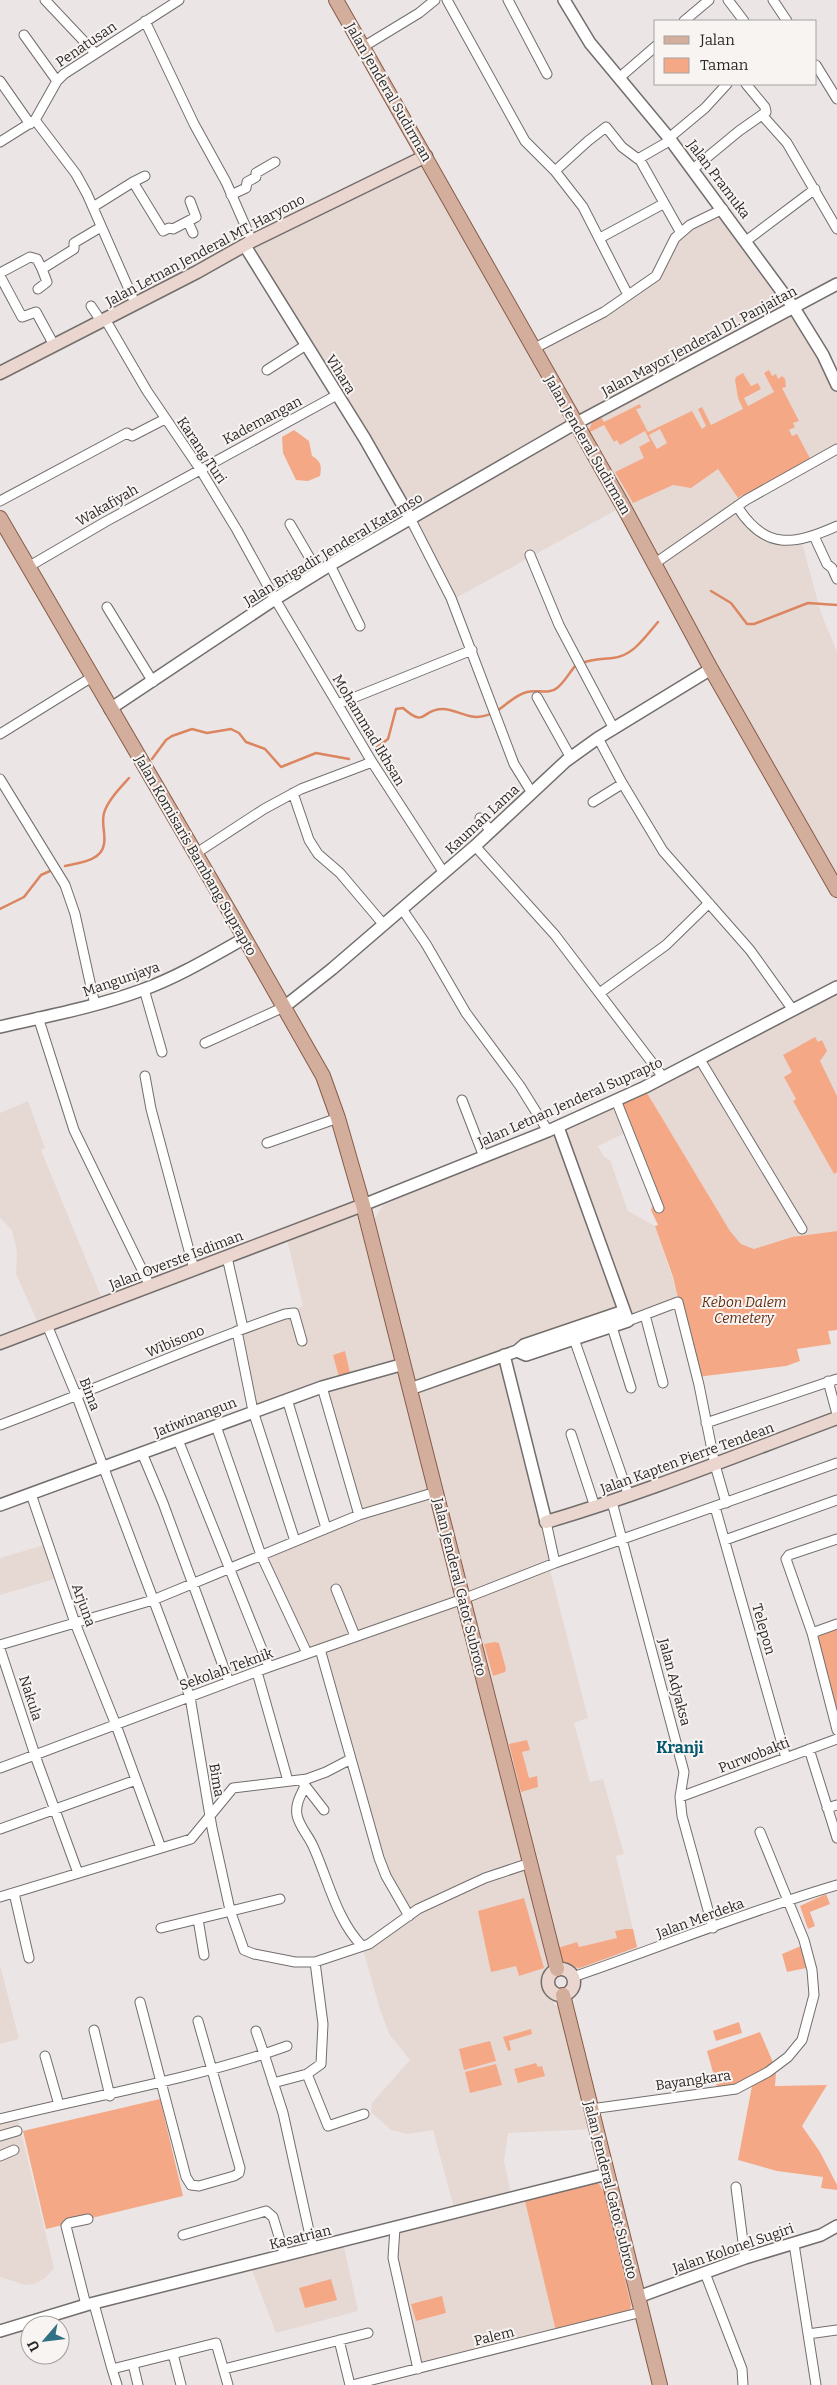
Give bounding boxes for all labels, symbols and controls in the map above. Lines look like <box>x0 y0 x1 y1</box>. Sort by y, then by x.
street label: Penatusan <box>53 18 120 71</box>
street label: Jalan Jenderal Sudirman <box>341 19 435 165</box>
legend <box>654 20 817 85</box>
text: Jalan <box>699 31 735 49</box>
text: Taman <box>700 56 749 74</box>
street label: Jalan Pramuka <box>683 136 754 222</box>
street label: Jalan Letnan Jenderal MT. Haryono <box>102 191 308 311</box>
street label: Jalan Mayor Jenderal DI. Panjaitan <box>598 283 800 401</box>
street label: Vihara <box>322 352 359 397</box>
street label: Jalan Jenderal Sudirman <box>540 372 634 518</box>
street label: Kademangan <box>220 392 305 448</box>
street label: Karang Turi <box>173 414 230 487</box>
street label: Wakafiyah <box>73 481 141 530</box>
street label: Jalan Brigadir Jenderal Katamso <box>240 489 426 610</box>
street label: Mohammad Ikhsan <box>329 672 409 789</box>
street label: Jalan Komisaris Bambang Suprapto <box>130 751 260 959</box>
street label: Kauman Lama <box>442 781 523 858</box>
street label: Mangunjaya <box>81 958 162 1001</box>
street label: Jalan Letnan Jenderal Suprapto <box>474 1054 665 1151</box>
street label: Jalan Overste Isdiman <box>106 1227 246 1294</box>
park label: Kebon Dalem Cemetery <box>701 1294 787 1327</box>
street label: Wibisono <box>143 1322 207 1361</box>
street label: Bima <box>76 1375 104 1413</box>
street label: Jatiwinangun <box>151 1394 239 1441</box>
street label: Jalan Kapten Pierre Tendean <box>597 1419 776 1498</box>
street label: Jalan Jenderal Gatot Subroto <box>429 1495 490 1678</box>
street label: Arjuna <box>68 1581 99 1629</box>
street label: Telepon <box>748 1602 779 1657</box>
street label: Jalan Adyaksa <box>654 1636 694 1728</box>
street label: Sekolah Teknik <box>177 1645 275 1694</box>
street label: Nakula <box>15 1673 46 1723</box>
street label: Purwobakti <box>716 1734 792 1777</box>
district label: Kranji <box>656 1738 704 1757</box>
street label: Bima <box>205 1762 228 1799</box>
street label: Jalan Merdeka <box>653 1895 747 1943</box>
street label: Bayangkara <box>654 2067 732 2094</box>
street label: Jalan Jenderal Gatot Subroto <box>580 2098 641 2281</box>
street label: Jalan Kolonel Sugiri <box>670 2220 796 2277</box>
street label: Kasatrian <box>268 2222 333 2253</box>
north arrow <box>20 2315 70 2365</box>
street label: Palem <box>472 2323 517 2350</box>
text: U <box>24 2337 44 2354</box>

